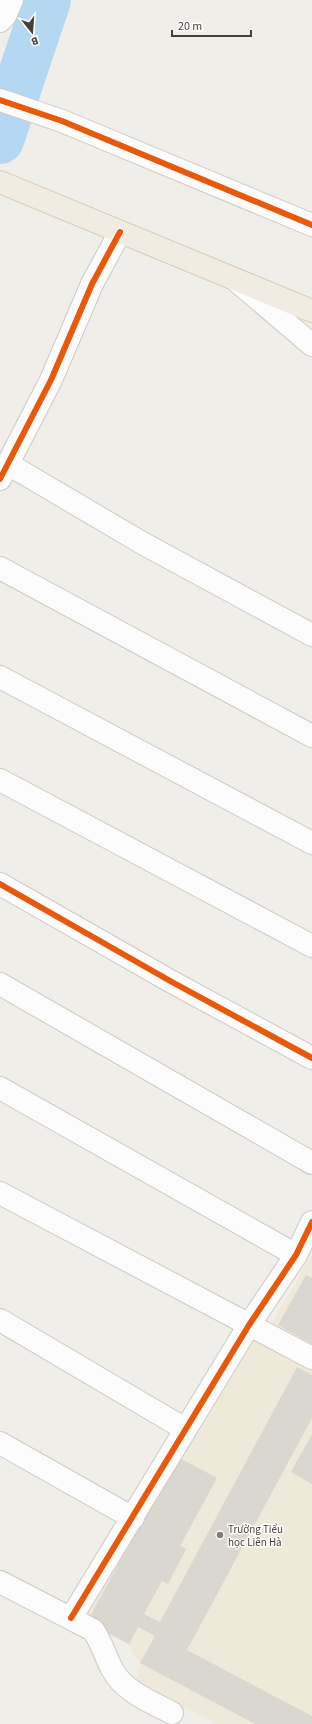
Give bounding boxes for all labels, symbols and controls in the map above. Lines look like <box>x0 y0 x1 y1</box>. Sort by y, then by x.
north arrow <box>12 12 52 52</box>
scale bar <box>172 12 251 38</box>
text: 20 m <box>178 18 202 35</box>
text: B <box>29 33 40 49</box>
place label: Trường Tiểu học Liên Hà <box>228 1522 283 1550</box>
marker: Trường Tiểu học Liên Hà <box>215 1530 225 1540</box>

